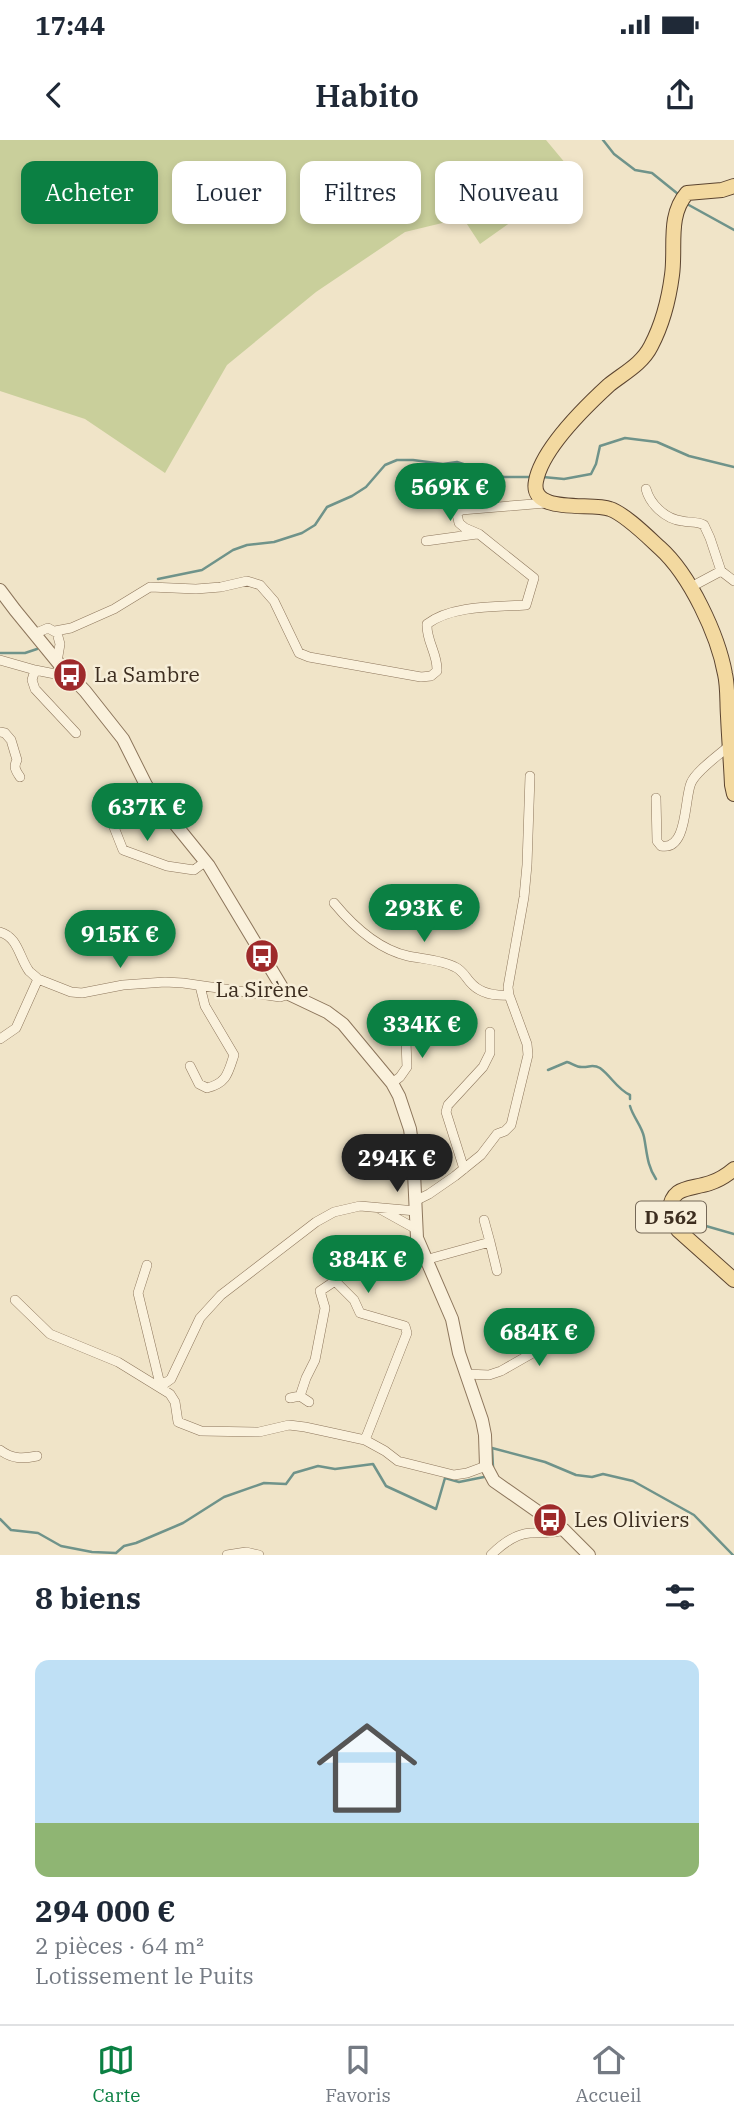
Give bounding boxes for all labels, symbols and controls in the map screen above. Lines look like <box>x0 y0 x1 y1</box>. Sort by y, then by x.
text: 17:44 <box>35 8 105 42</box>
text: Habito <box>315 74 419 116</box>
icon: back <box>35 76 73 114</box>
icon: share <box>661 76 699 114</box>
chip: Acheter <box>21 161 158 224</box>
chip: Louer <box>172 161 286 224</box>
chip: Filtres <box>300 161 421 224</box>
chip: Nouveau <box>435 161 583 224</box>
pin: 569K € <box>393 464 507 523</box>
text: 569K € <box>411 471 489 501</box>
bus stop icon: La Sambre <box>51 656 89 694</box>
place label: La Sambre <box>94 660 200 688</box>
pin: 637K € <box>90 784 204 843</box>
text: 637K € <box>108 791 186 821</box>
pin: 293K € <box>367 884 481 944</box>
text: 293K € <box>385 892 463 922</box>
pin: 915K € <box>63 910 177 970</box>
text: 915K € <box>81 918 159 948</box>
bus stop icon: La Sirène <box>243 937 281 975</box>
place label: La Sirène <box>215 975 309 1003</box>
pin: 334K € <box>365 1000 479 1060</box>
text: 334K € <box>383 1008 461 1038</box>
pin: 294K € <box>340 1135 454 1194</box>
text: 294K € <box>358 1142 436 1172</box>
road number: D 562 <box>636 1202 706 1232</box>
pin: 384K € <box>311 1236 425 1295</box>
text: 384K € <box>329 1243 407 1273</box>
pin: 684K € <box>482 1308 596 1368</box>
text: 684K € <box>500 1316 578 1346</box>
bus stop icon: Les Oliviers <box>531 1501 569 1539</box>
place label: Les Oliviers <box>574 1505 689 1533</box>
text: 8 biens <box>35 1578 141 1617</box>
icon: filters <box>661 1578 699 1616</box>
icon: home <box>304 1705 430 1831</box>
text: 294 000 € <box>35 1891 176 1930</box>
text: 2 pièces · 64 m² <box>35 1930 204 1960</box>
text: Lotissement le Puits <box>35 1960 254 1990</box>
tab: Carte <box>92 2041 140 2107</box>
tab: Favoris <box>325 2041 391 2107</box>
tab: Accueil <box>576 2041 642 2107</box>

